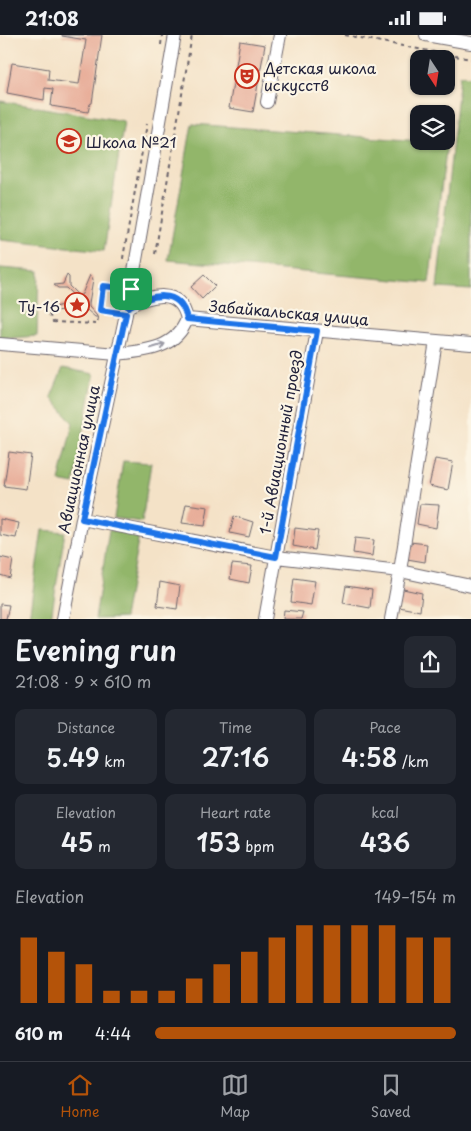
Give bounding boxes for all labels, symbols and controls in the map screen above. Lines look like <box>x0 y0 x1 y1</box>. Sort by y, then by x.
text: 21:08 <box>25 4 79 32</box>
north arrow <box>410 50 455 95</box>
map controls <box>410 50 455 150</box>
place label: Детская школа искусств <box>263 56 377 96</box>
theatre icon: Детская школа искусств <box>234 63 260 89</box>
button: layers <box>410 105 455 150</box>
school or university icon: Школа №21 <box>56 128 82 154</box>
place label: Школа №21 <box>86 130 177 153</box>
pin <box>110 268 152 310</box>
icon: arrive <box>117 275 145 303</box>
place icon: Ту-16 <box>64 292 90 318</box>
street label: Забайкальская улица <box>207 293 370 330</box>
place label: Ту-16 <box>18 294 60 317</box>
one-way arrow <box>150 341 166 351</box>
street label: 1-й Авиационный проезд <box>252 348 308 536</box>
street label: Авиационная улица <box>51 382 105 535</box>
text: Evening run <box>15 628 177 671</box>
button: share <box>404 636 456 688</box>
text: 21:08 · 9 × 610 m <box>15 669 151 693</box>
text: Distance <box>56 717 115 738</box>
text: Time <box>219 717 252 738</box>
text: Pace <box>369 717 401 738</box>
text: 5.49 <box>46 738 100 776</box>
text: 27:16 <box>202 738 269 776</box>
text: 4:58 <box>342 738 397 776</box>
text: km <box>100 751 125 772</box>
text: /km <box>397 751 429 772</box>
text: Elevation <box>56 802 116 823</box>
text: Heart rate <box>200 802 271 823</box>
text: kcal <box>371 802 399 823</box>
text: 45 <box>61 823 93 861</box>
text: 153 <box>197 823 241 861</box>
text: 436 <box>360 823 410 861</box>
text: m <box>93 836 111 857</box>
text: bpm <box>241 836 274 857</box>
text: Elevation <box>15 884 84 908</box>
text: 149–154 m <box>374 884 456 908</box>
text: 610 m <box>15 1021 63 1045</box>
text: 4:44 <box>95 1021 131 1045</box>
tab: Home <box>60 1071 99 1122</box>
tab: Map <box>220 1071 250 1122</box>
tab: Saved <box>371 1071 411 1122</box>

